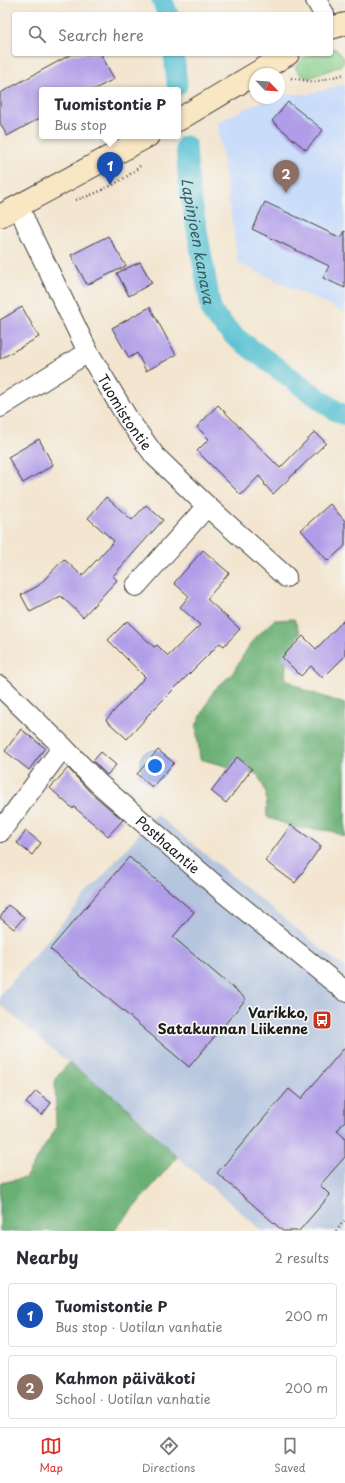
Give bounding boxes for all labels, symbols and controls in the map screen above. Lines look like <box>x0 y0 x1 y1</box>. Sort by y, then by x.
search box <box>12 12 333 56</box>
icon: search <box>26 23 48 45</box>
text: Search here <box>58 23 144 46</box>
north arrow <box>249 68 285 104</box>
popup <box>39 87 181 139</box>
text: Tuomistontie P <box>54 92 166 115</box>
text: Bus stop <box>54 115 107 134</box>
pin: 1 <box>97 152 123 185</box>
pin: 2 <box>273 160 299 193</box>
water label: Lapinjoen kanava <box>177 177 222 306</box>
street label: Tuomistontie <box>93 370 158 454</box>
your location <box>145 756 165 776</box>
street label: Posthaantie <box>131 810 205 878</box>
place label: Varikko, Satakunnan Liikenne <box>158 1002 308 1039</box>
bus stop icon: Varikko, Satakunnan Liikenne <box>311 1009 333 1031</box>
text: Nearby <box>16 1244 78 1270</box>
text: 2 results <box>275 1248 329 1267</box>
text: Tuomistontie P <box>55 1294 167 1317</box>
text: 1 <box>27 1306 33 1325</box>
text: 200 m <box>285 1306 328 1325</box>
text: Bus stop · Uotilan vanhatie <box>55 1317 222 1336</box>
text: Kahmon päiväkoti <box>55 1366 195 1389</box>
text: 2 <box>25 1378 35 1397</box>
text: 200 m <box>285 1378 328 1397</box>
text: School · Uotilan vanhatie <box>55 1389 211 1408</box>
tab: Map <box>39 1435 63 1476</box>
tab: Directions <box>142 1435 195 1476</box>
tab: Saved <box>274 1435 306 1476</box>

